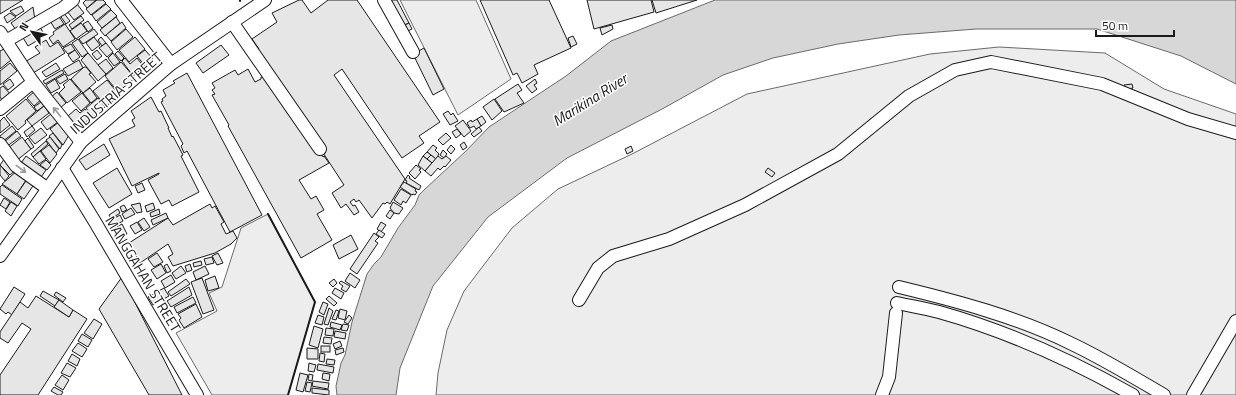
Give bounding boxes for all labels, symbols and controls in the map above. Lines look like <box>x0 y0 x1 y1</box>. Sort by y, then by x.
north arrow <box>12 12 52 52</box>
scale bar <box>1096 12 1174 38</box>
text: 50 m <box>1102 16 1128 35</box>
text: N <box>15 19 32 34</box>
street label: INDUSTRIA STREET <box>65 46 167 139</box>
water label: Marikina River <box>548 66 634 132</box>
one-way arrow <box>52 106 61 117</box>
one-way arrow <box>15 165 26 173</box>
street label: MANGGAHAN STREET <box>100 212 187 336</box>

